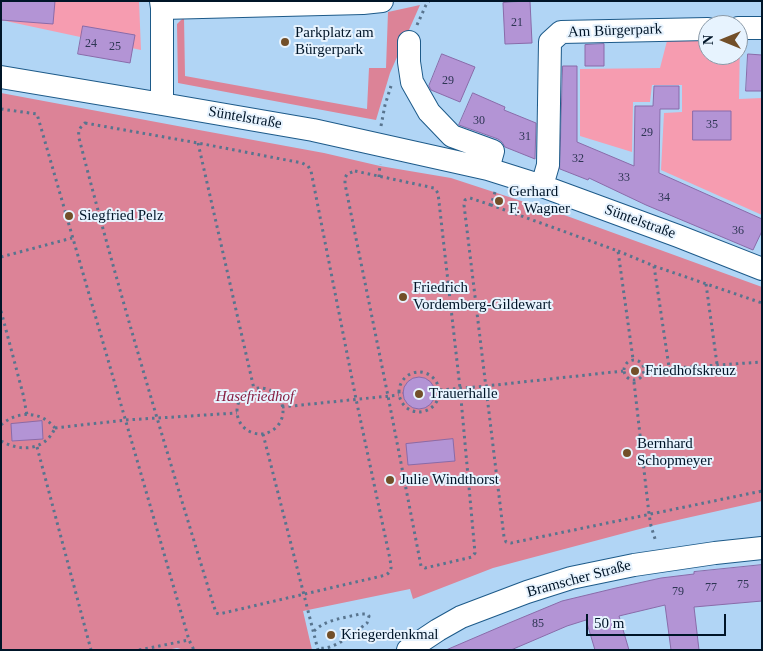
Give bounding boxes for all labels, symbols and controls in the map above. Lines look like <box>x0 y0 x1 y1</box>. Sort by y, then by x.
north arrow <box>698 15 748 65</box>
house number: 21 <box>511 16 523 30</box>
street label: Am Bürgerpark <box>568 20 662 42</box>
place label: Parkplatz am Bürgerpark <box>295 24 374 59</box>
text: N <box>701 35 716 45</box>
marker: Parkplatz am Bürgerpark <box>279 36 291 48</box>
house number: 24 <box>85 37 97 51</box>
house number: 25 <box>109 40 121 54</box>
house number: 29 <box>442 74 454 88</box>
street label: Süntelstraße <box>207 103 283 133</box>
house number: 30 <box>473 114 485 128</box>
house number: 35 <box>706 118 718 132</box>
house number: 29 <box>641 126 653 140</box>
house number: 31 <box>519 130 531 144</box>
house number: 32 <box>572 152 584 166</box>
house number: 33 <box>618 171 630 185</box>
place label: Gerhard F. Wagner <box>509 183 570 218</box>
house number: 34 <box>658 191 670 205</box>
marker: Gerhard F. Wagner <box>493 195 505 207</box>
street label: Süntelstraße <box>602 201 678 243</box>
place label: Siegfried Pelz <box>79 207 164 225</box>
marker: Siegfried Pelz <box>63 210 75 222</box>
house number: 36 <box>732 224 744 238</box>
place label: Friedrich Vordemberg-Gildewart <box>413 279 552 314</box>
marker: Friedrich Vordemberg-Gildewart <box>397 291 409 303</box>
place label: Friedhofskreuz <box>645 362 736 380</box>
marker: Friedhofskreuz <box>629 365 641 377</box>
place label: Trauerhalle <box>429 385 498 403</box>
park label: Hasefriedhof <box>216 388 294 406</box>
marker: Trauerhalle <box>413 388 425 400</box>
place label: Bernhard Schopmeyer <box>637 435 712 470</box>
marker: Bernhard Schopmeyer <box>621 447 633 459</box>
place label: Julie Windthorst <box>400 471 499 489</box>
marker: Julie Windthorst <box>384 474 396 486</box>
street label: Bramscher Straße <box>525 556 633 602</box>
house number: 75 <box>737 578 749 592</box>
house number: 77 <box>705 581 717 595</box>
house number: 79 <box>672 585 684 599</box>
scale bar <box>588 604 728 636</box>
text: 50 m <box>594 615 624 631</box>
house number: 85 <box>532 617 544 631</box>
place label: Kriegerdenkmal <box>341 626 438 644</box>
marker: Kriegerdenkmal <box>325 629 337 641</box>

